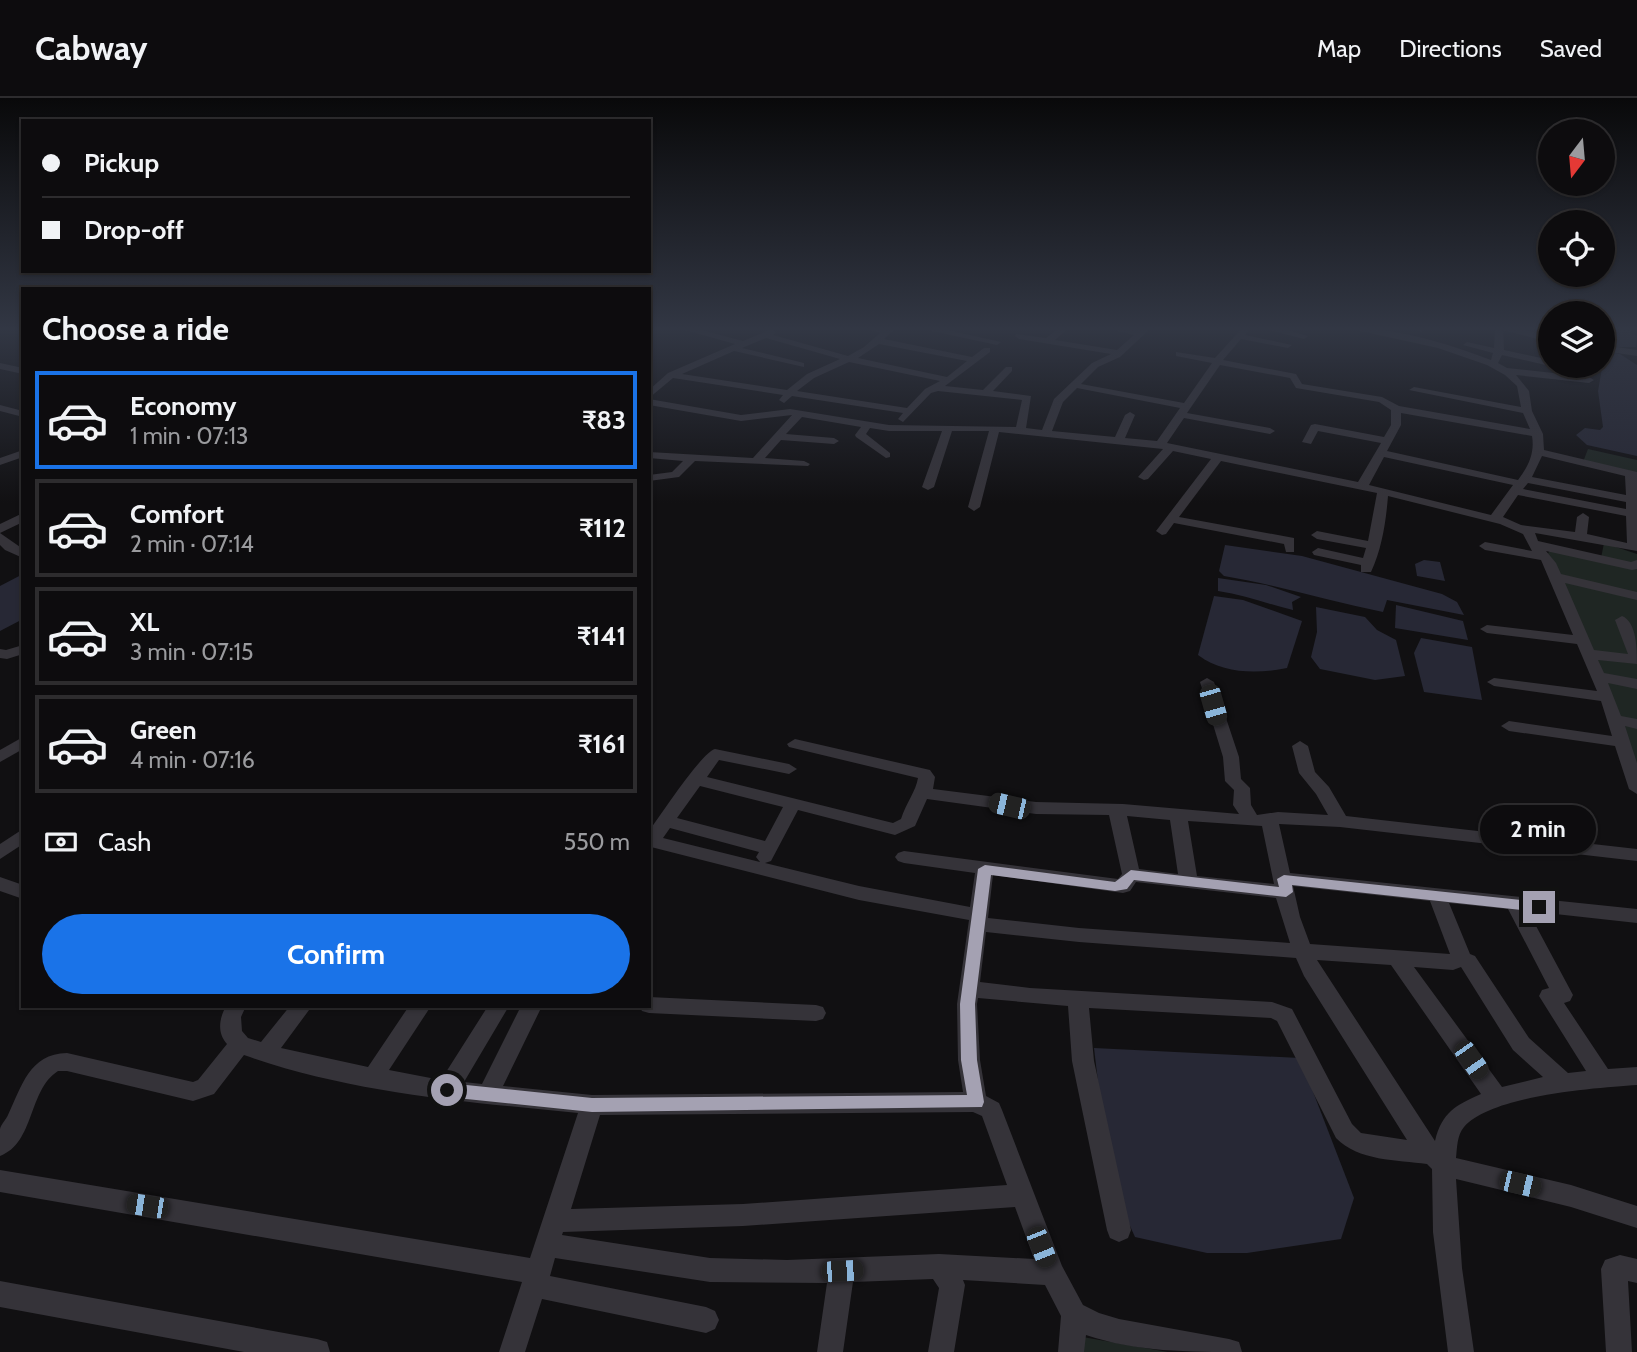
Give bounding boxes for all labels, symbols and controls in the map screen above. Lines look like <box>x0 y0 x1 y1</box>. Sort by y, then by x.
text: Cabway <box>35 28 147 68</box>
text: Map <box>1317 34 1361 63</box>
text: Directions <box>1399 34 1502 63</box>
text: Saved <box>1540 34 1602 63</box>
north arrow <box>1538 119 1615 196</box>
map controls <box>1538 119 1615 378</box>
text: Pickup <box>84 147 159 179</box>
button: locate <box>1538 210 1615 287</box>
text: Drop-off <box>84 214 184 246</box>
button: layers <box>1538 301 1615 378</box>
text: Choose a ride <box>42 309 229 348</box>
icon: car <box>46 389 109 452</box>
text: Economy <box>130 390 236 422</box>
text: ₹83 <box>582 404 626 436</box>
text: 1 min · 07:13 <box>130 422 249 450</box>
icon: car <box>46 497 109 560</box>
text: Comfort <box>130 498 224 530</box>
text: ₹112 <box>579 512 626 544</box>
text: 2 min · 07:14 <box>130 530 254 558</box>
icon: car <box>46 605 109 668</box>
text: XL <box>130 606 159 638</box>
text: ₹141 <box>577 620 626 652</box>
text: 3 min · 07:15 <box>130 638 253 666</box>
car <box>1198 682 1229 728</box>
icon: car <box>46 713 109 776</box>
text: Green <box>130 714 197 746</box>
text: ₹161 <box>578 728 626 760</box>
text: 4 min · 07:16 <box>130 746 255 774</box>
car <box>987 791 1032 821</box>
callout: 2 min <box>1481 806 1597 854</box>
text: 2 min <box>1510 815 1566 843</box>
icon: cash <box>42 823 80 861</box>
text: Cash <box>98 826 151 858</box>
text: 550 m <box>564 828 630 856</box>
route end <box>1523 891 1555 923</box>
button: Confirm <box>42 914 630 994</box>
car <box>1451 1037 1492 1083</box>
route start <box>431 1074 463 1106</box>
car <box>1498 1169 1543 1199</box>
car <box>125 1192 170 1220</box>
car <box>1024 1224 1059 1270</box>
car <box>821 1259 864 1283</box>

